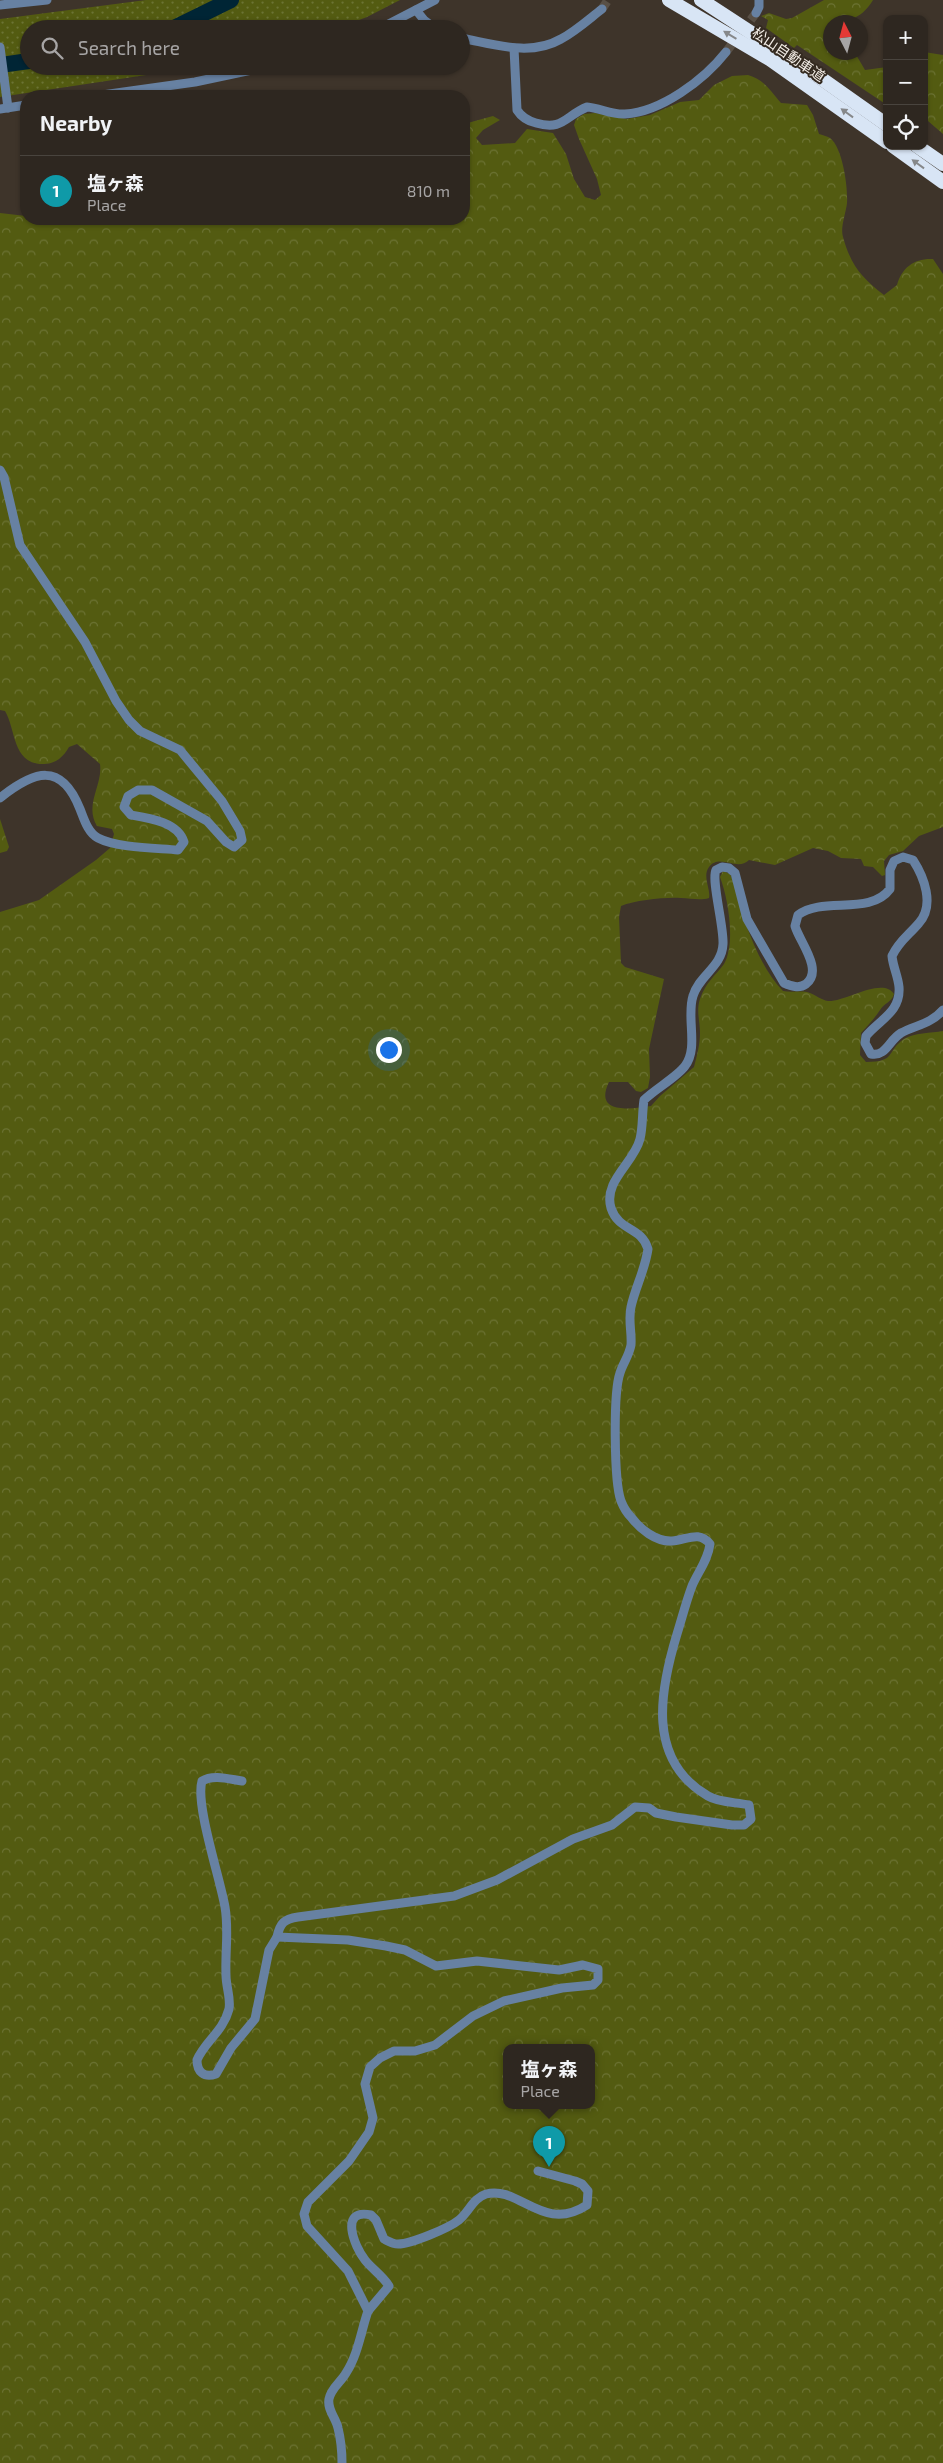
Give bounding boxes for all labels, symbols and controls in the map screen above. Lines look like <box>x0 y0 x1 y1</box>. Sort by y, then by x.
north arrow <box>823 15 868 60</box>
map controls <box>883 15 928 150</box>
button: + <box>883 15 928 60</box>
search box <box>20 20 470 75</box>
street label: 松山自動車道 <box>749 23 829 85</box>
one-way arrow <box>723 30 736 39</box>
icon: search <box>38 34 66 62</box>
text: Search here <box>78 36 180 59</box>
button: − <box>883 60 928 105</box>
button: locate <box>883 105 928 150</box>
one-way arrow <box>840 108 854 118</box>
text: Nearby <box>40 110 112 135</box>
one-way arrow <box>911 159 925 169</box>
text: 塩ヶ森 <box>87 171 144 194</box>
text: 1 <box>53 181 59 200</box>
text: 810 m <box>407 181 450 200</box>
text: Place <box>87 195 126 214</box>
your location <box>376 1037 402 1063</box>
popup <box>503 2044 595 2109</box>
text: 塩ヶ森 <box>520 2057 578 2080</box>
text: Place <box>520 2081 560 2100</box>
pin: 1 <box>533 2126 565 2167</box>

